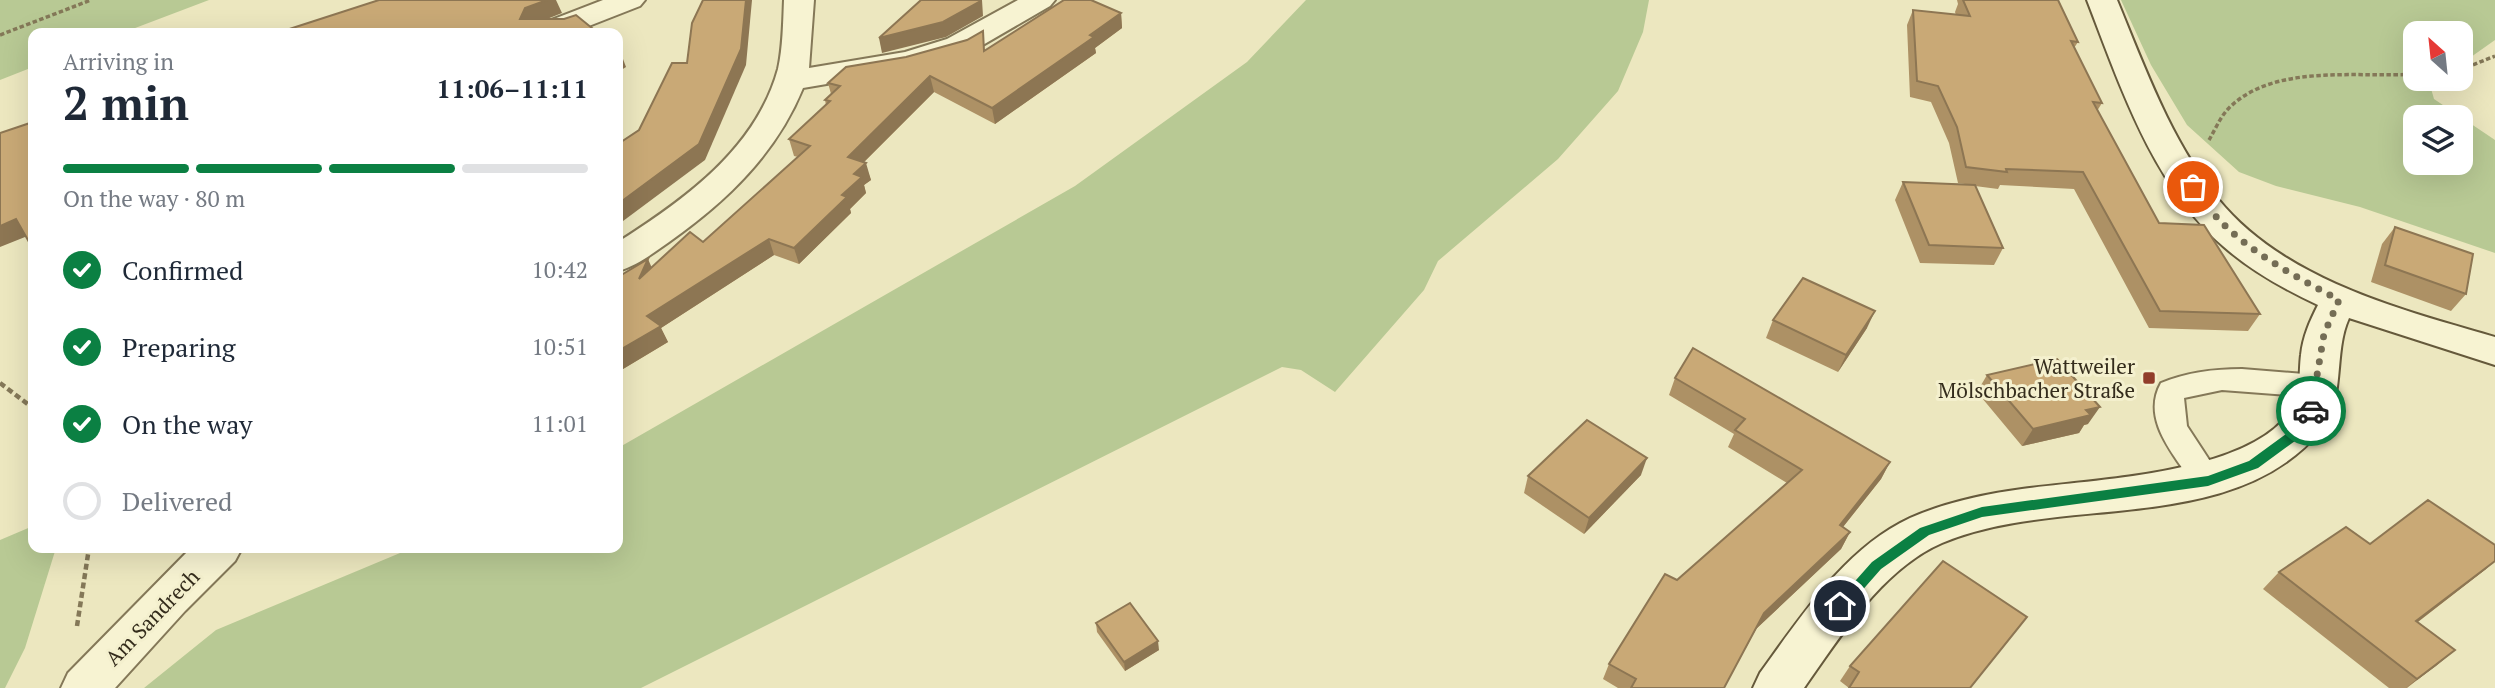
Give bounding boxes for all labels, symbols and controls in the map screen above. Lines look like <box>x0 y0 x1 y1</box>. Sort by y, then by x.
north arrow <box>2403 21 2473 91</box>
map controls <box>2403 21 2473 175</box>
text: Arriving in <box>63 46 174 77</box>
text: 11:06–11:11 <box>436 71 588 105</box>
text: 2 min <box>63 72 189 133</box>
button: layers <box>2403 105 2473 175</box>
pin <box>2163 157 2223 217</box>
icon: bag <box>2174 168 2212 206</box>
text: On the way · 80 m <box>63 183 245 214</box>
icon: check <box>63 251 101 289</box>
text: Confirmed <box>122 253 243 287</box>
text: 10:42 <box>531 254 588 285</box>
icon: check <box>63 328 101 366</box>
text: Preparing <box>122 330 235 364</box>
text: 10:51 <box>531 331 588 362</box>
place label: Wattweiler Mölschbacher Straße <box>1938 352 2135 404</box>
marker: Wattweiler Mölschbacher Straße <box>2141 370 2157 386</box>
courier <box>2276 376 2346 446</box>
icon: car <box>2292 392 2330 430</box>
icon: check <box>63 405 101 443</box>
text: On the way <box>122 407 253 441</box>
text: 11:01 <box>531 408 588 439</box>
text: Delivered <box>122 484 232 518</box>
street label: Am Sandrech <box>99 563 205 671</box>
pin <box>1810 576 1870 636</box>
icon: home <box>1821 587 1859 625</box>

